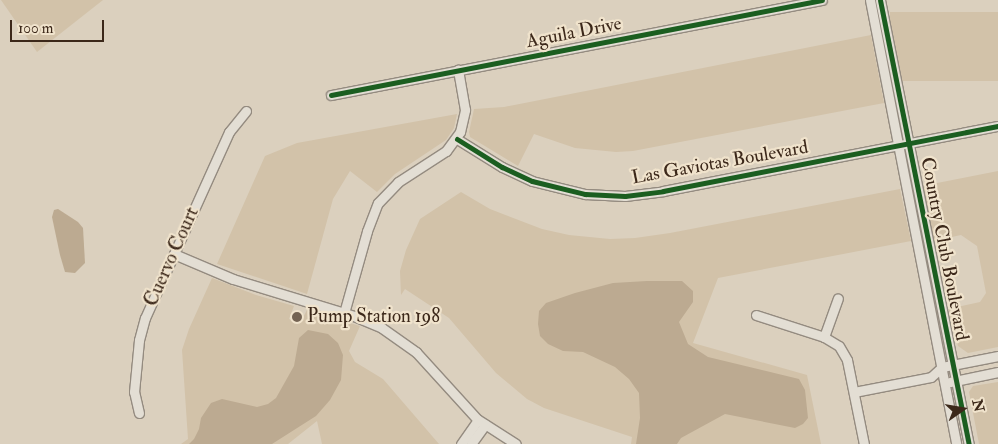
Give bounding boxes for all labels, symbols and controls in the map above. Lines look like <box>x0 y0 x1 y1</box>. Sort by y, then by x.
scale bar <box>12 10 106 42</box>
street label: Aguila Drive <box>524 13 624 53</box>
text: 100 m <box>18 19 53 38</box>
street label: Las Gaviotas Boulevard <box>630 136 810 190</box>
street label: Country Club Boulevard <box>915 155 973 343</box>
street label: Cuervo Court <box>140 204 204 310</box>
place label: Pump Station 198 <box>307 306 440 328</box>
marker: Pump Station 198 <box>291 311 303 323</box>
north arrow <box>938 384 988 434</box>
text: N <box>968 397 988 414</box>

